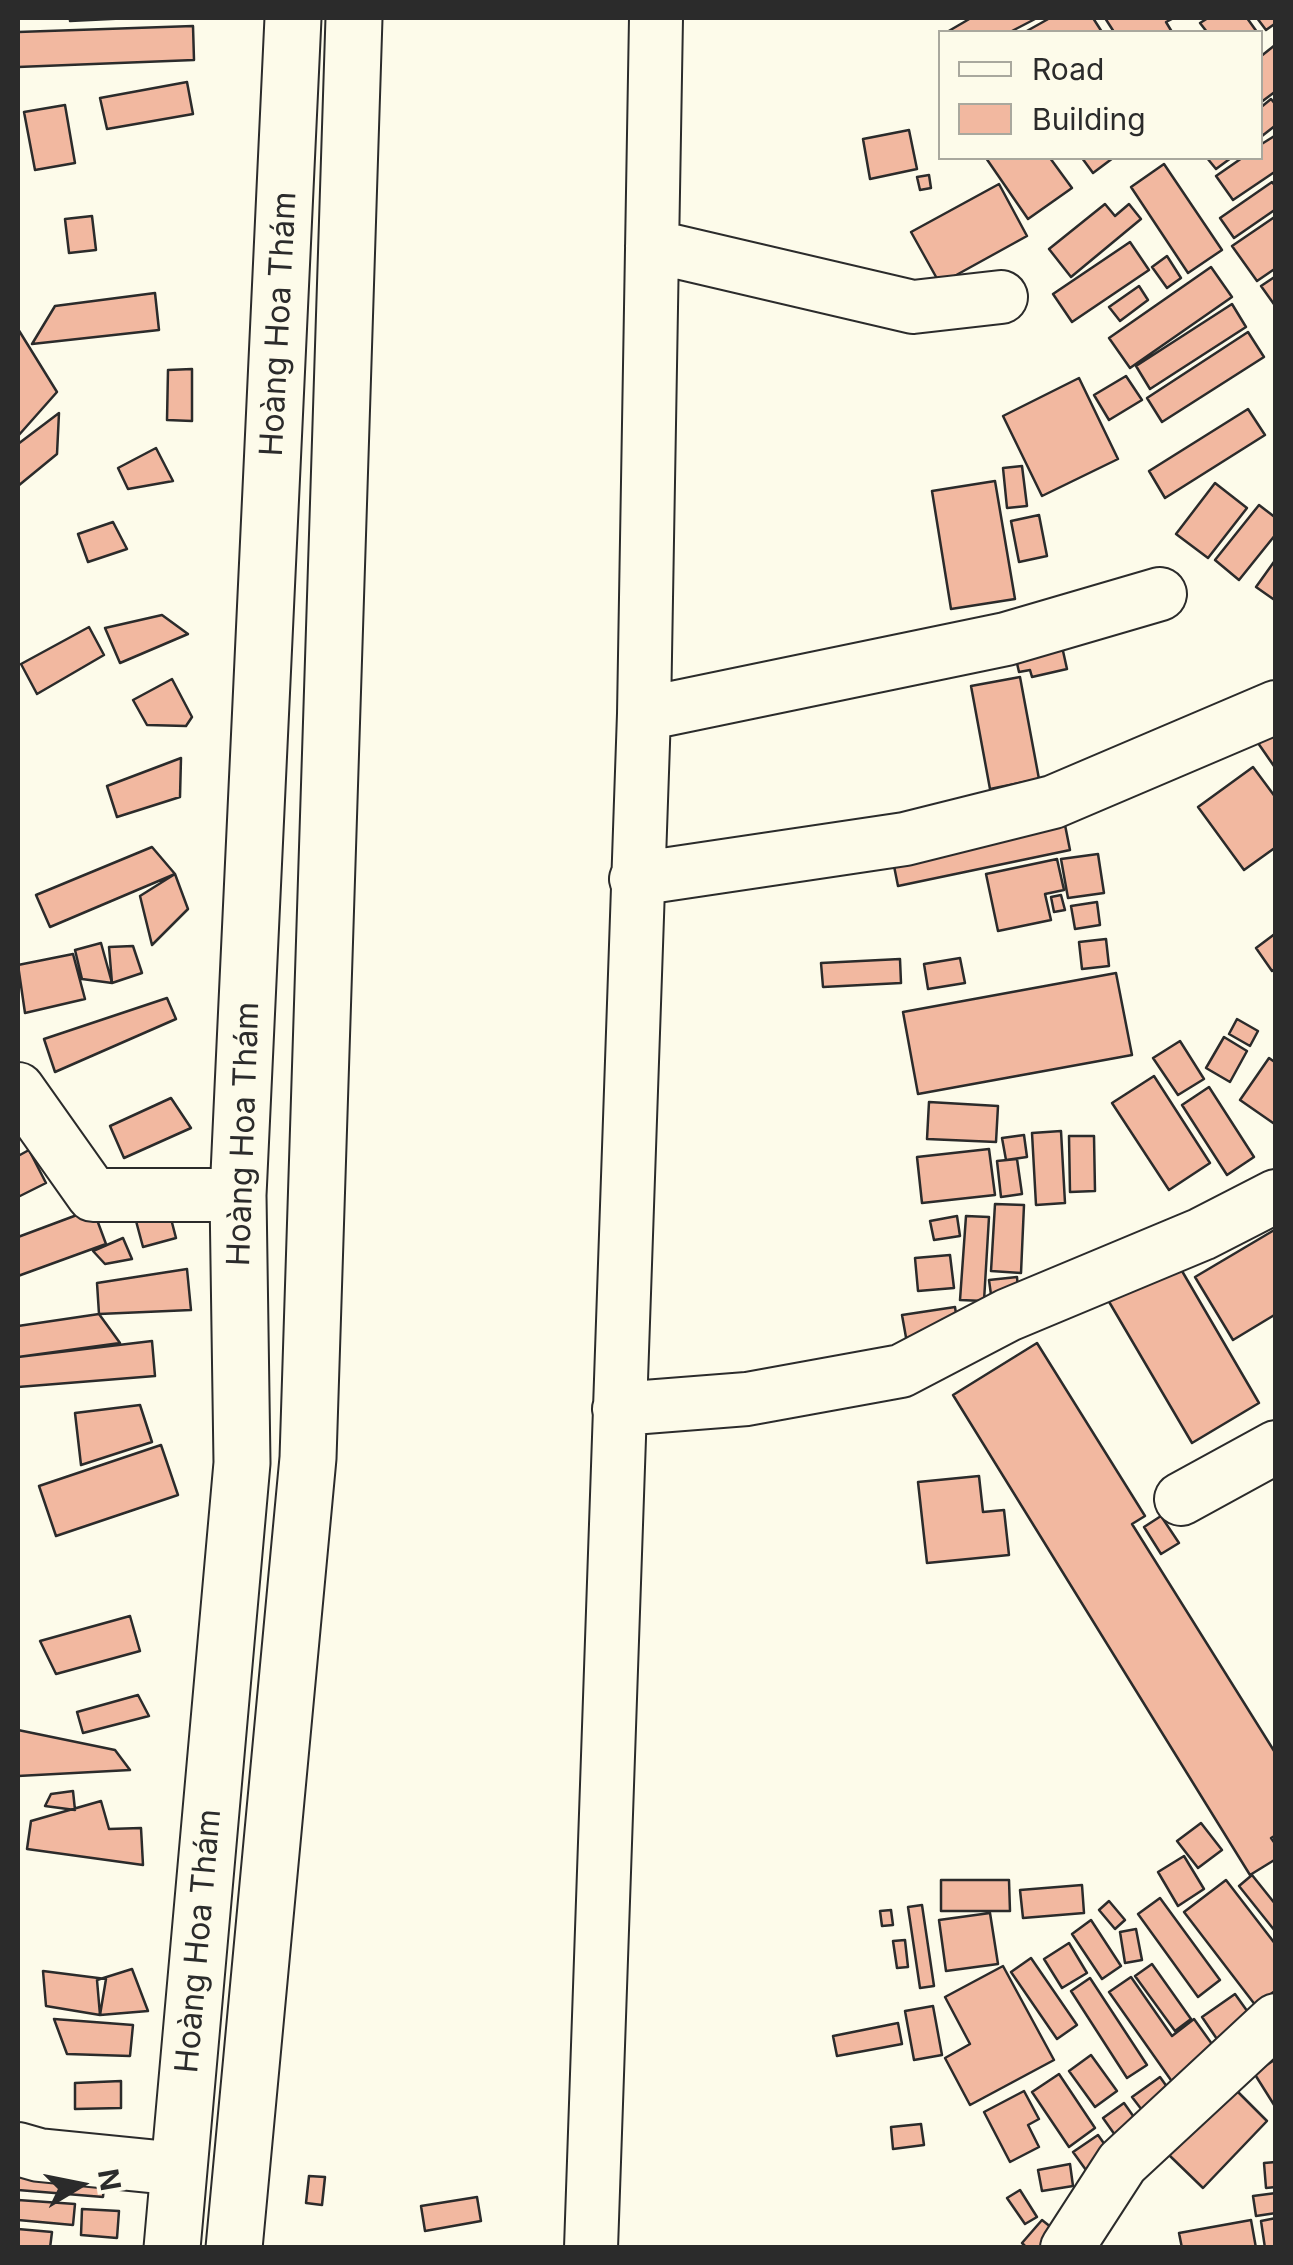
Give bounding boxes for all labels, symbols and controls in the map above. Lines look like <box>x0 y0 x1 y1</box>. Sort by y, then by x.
legend <box>938 30 1263 160</box>
text: Road <box>1032 51 1104 87</box>
text: Building <box>1032 101 1146 137</box>
street label: Hoàng Hoa Thám <box>253 191 305 457</box>
street label: Hoàng Hoa Thám <box>220 1001 268 1267</box>
street label: Hoàng Hoa Thám <box>168 1808 230 2074</box>
north arrow <box>30 2135 130 2235</box>
text: N <box>91 2166 128 2193</box>

